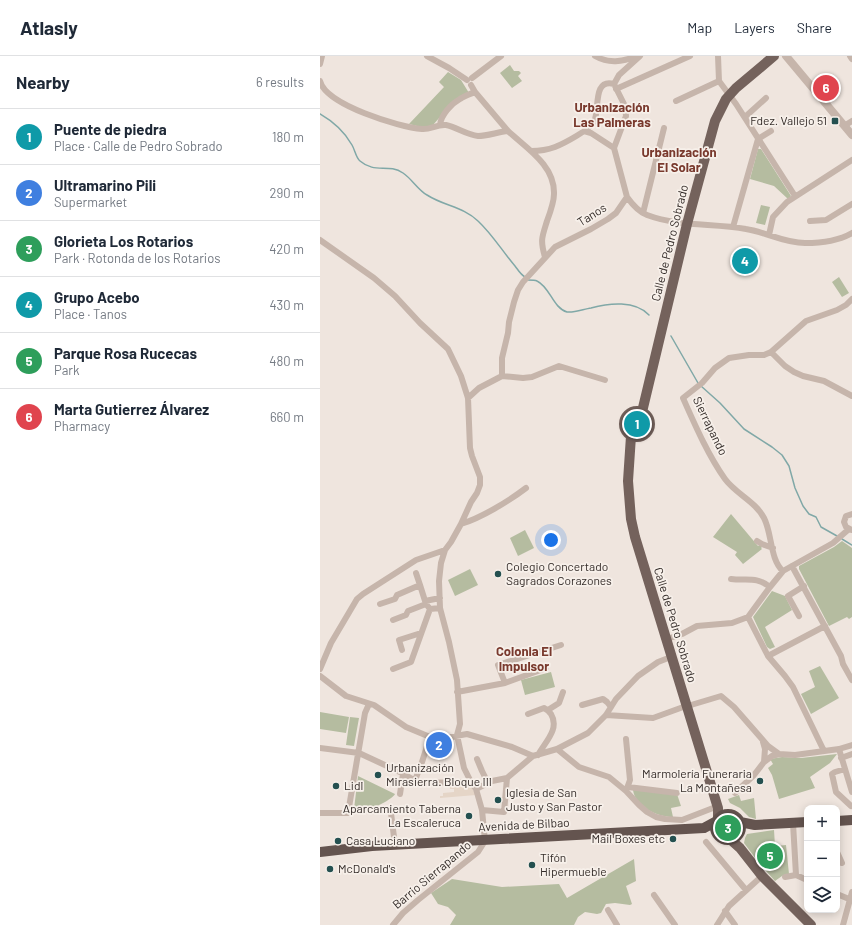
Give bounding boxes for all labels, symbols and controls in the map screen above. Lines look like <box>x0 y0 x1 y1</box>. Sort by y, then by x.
text: Atlasly <box>20 16 78 39</box>
text: Map <box>687 19 712 36</box>
text: Layers <box>734 19 775 36</box>
text: Share <box>797 19 832 36</box>
text: Nearby <box>16 72 70 92</box>
pin: 6 <box>813 73 839 103</box>
text: 6 results <box>256 74 304 90</box>
district label: Urbanización Las Palmeras <box>573 99 651 130</box>
place label: Fdez. Vallejo 51 <box>750 113 827 127</box>
marker: Fdez. Vallejo 51 <box>830 116 840 126</box>
text: Puente de piedra <box>54 120 167 138</box>
text: 1 <box>27 129 31 145</box>
text: 180 m <box>272 129 304 145</box>
text: Place · Calle de Pedro Sobrado <box>54 138 223 154</box>
district label: Urbanización El Solar <box>641 144 717 175</box>
text: Ultramarino Pili <box>54 176 156 194</box>
street label: Calle de Pedro Sobrado <box>648 183 690 303</box>
text: 2 <box>25 185 33 201</box>
text: 290 m <box>270 185 304 201</box>
text: Supermarket <box>54 194 127 210</box>
street label: Tanos <box>574 200 609 228</box>
text: Glorieta Los Rotarios <box>54 232 193 250</box>
text: 3 <box>25 241 33 257</box>
text: 420 m <box>269 241 304 257</box>
pin: 4 <box>732 246 758 276</box>
text: Park · Rotonda de los Rotarios <box>54 250 221 266</box>
text: Grupo Acebo <box>54 288 140 306</box>
text: 4 <box>25 297 33 313</box>
text: 430 m <box>269 297 304 313</box>
text: Place · Tanos <box>54 306 127 322</box>
text: Parque Rosa Rucecas <box>54 344 197 362</box>
text: 5 <box>25 353 33 369</box>
text: 480 m <box>269 353 304 369</box>
text: Park <box>54 362 80 378</box>
street label: Sierrapando <box>691 394 731 457</box>
text: Marta Gutierrez Álvarez <box>54 400 209 418</box>
text: 6 <box>26 409 32 425</box>
text: 660 m <box>270 409 304 425</box>
pin: 1 <box>624 409 650 439</box>
text: Pharmacy <box>54 418 110 434</box>
your location <box>541 530 561 550</box>
place label: Colegio Concertado Sagrados Corazones <box>506 559 612 587</box>
street label: Calle de Pedro Sobrado <box>652 565 700 684</box>
marker: Colegio Concertado Sagrados Corazones <box>493 569 503 579</box>
district label: Colonia El Impulsor <box>496 643 552 674</box>
pin: 2 <box>426 730 452 760</box>
place label: Urbanización Mirasierra. Bloque III <box>386 760 492 788</box>
place label: Marmolería Funeraria La Montañesa <box>642 766 752 794</box>
marker: Urbanización Mirasierra. Bloque III <box>373 770 383 780</box>
marker: Marmolería Funeraria La Montañesa <box>755 776 765 786</box>
place label: Lidl <box>344 778 363 792</box>
marker: Lidl <box>331 781 341 791</box>
place label: Iglesia de San Justo y San Pastor <box>506 785 603 813</box>
marker: Iglesia de San Justo y San Pastor <box>493 795 503 805</box>
place label: Aparcamiento Taberna La Escaleruca <box>343 801 461 829</box>
map controls <box>804 805 840 913</box>
button: + <box>804 805 840 841</box>
marker: Aparcamiento Taberna La Escaleruca <box>464 811 474 821</box>
pin: 3 <box>715 813 741 843</box>
street label: Avenida de Bilbao <box>478 815 570 833</box>
place label: Mail Boxes etc <box>591 831 665 845</box>
place label: Casa Luciano <box>346 833 415 847</box>
marker: Mail Boxes etc <box>668 834 678 844</box>
marker: Casa Luciano <box>333 836 343 846</box>
street label: Barrio Sierrapando <box>389 837 473 911</box>
pin: 5 <box>757 841 783 871</box>
button: − <box>804 841 840 877</box>
place label: Tifón Hipermueble <box>540 850 607 878</box>
marker: Tifón Hipermueble <box>527 860 537 870</box>
place label: McDonald's <box>338 861 396 875</box>
marker: McDonald's <box>325 864 335 874</box>
button: layers <box>804 877 840 913</box>

